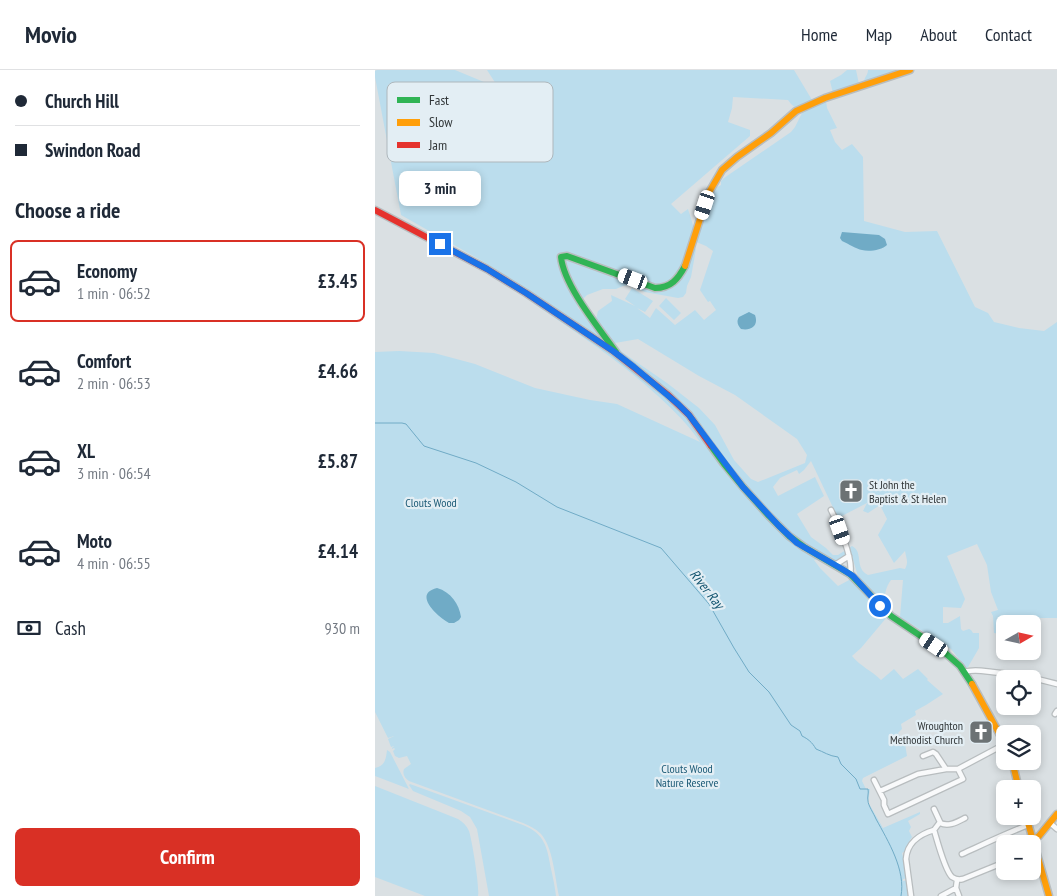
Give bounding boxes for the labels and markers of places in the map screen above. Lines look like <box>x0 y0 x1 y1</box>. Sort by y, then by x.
place label: St John the Baptist & St Helen <box>869 477 946 506</box>
church icon: St John the Baptist & St Helen <box>838 478 864 504</box>
place label: Wroughton Methodist Church <box>890 718 963 747</box>
church icon: Wroughton Methodist Church <box>968 719 994 745</box>

